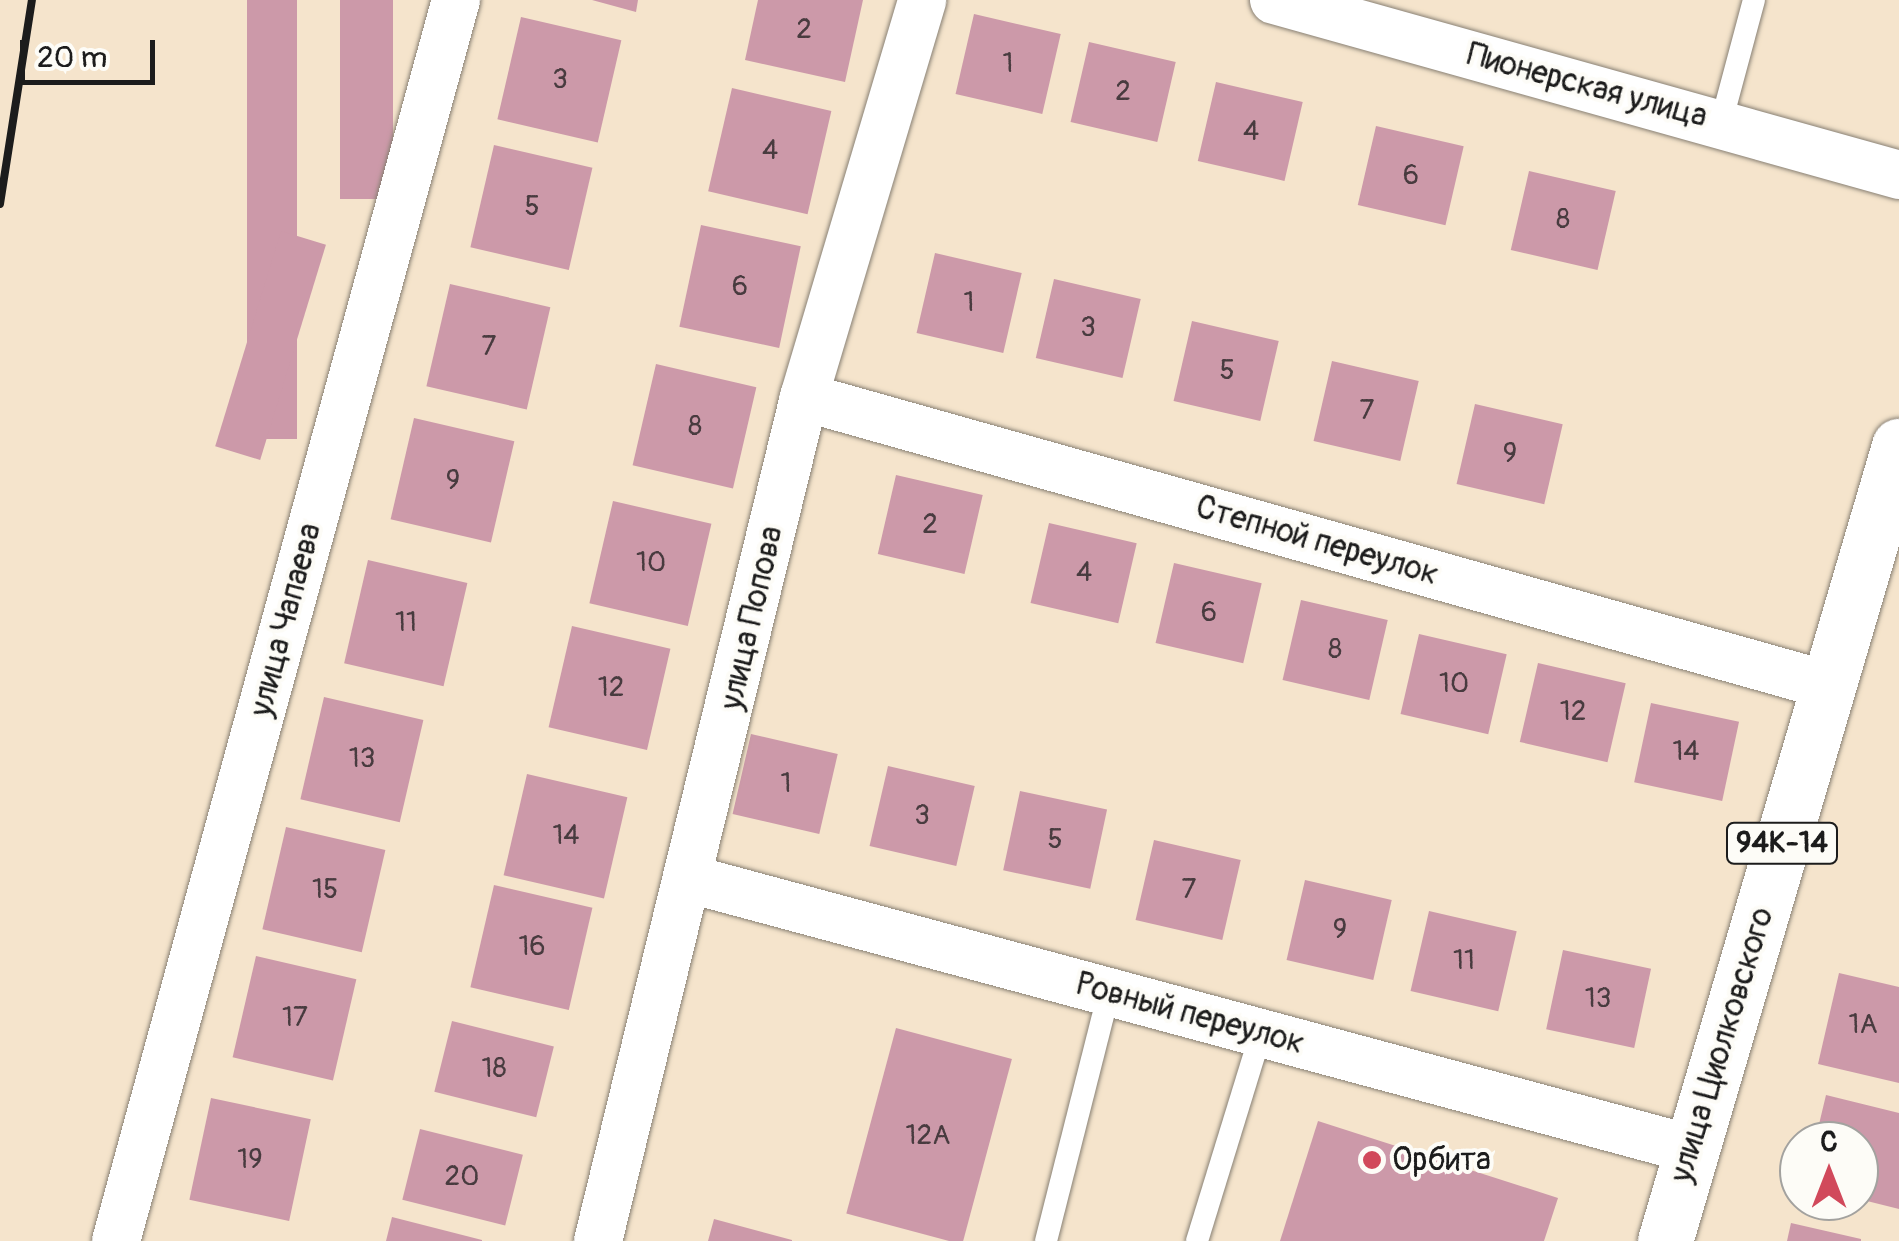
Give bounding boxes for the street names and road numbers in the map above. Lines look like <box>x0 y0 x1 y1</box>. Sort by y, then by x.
street label: Пионерская улица <box>1463 36 1711 136</box>
street label: Степной переулок <box>1191 488 1443 594</box>
street label: улица Чапаева <box>242 519 330 721</box>
street label: улица Попова <box>712 523 792 713</box>
road number: 94К-14 <box>1724 818 1840 868</box>
street label: улица Циолковского <box>1662 903 1782 1187</box>
street label: Ровный переулок <box>1072 965 1308 1063</box>

